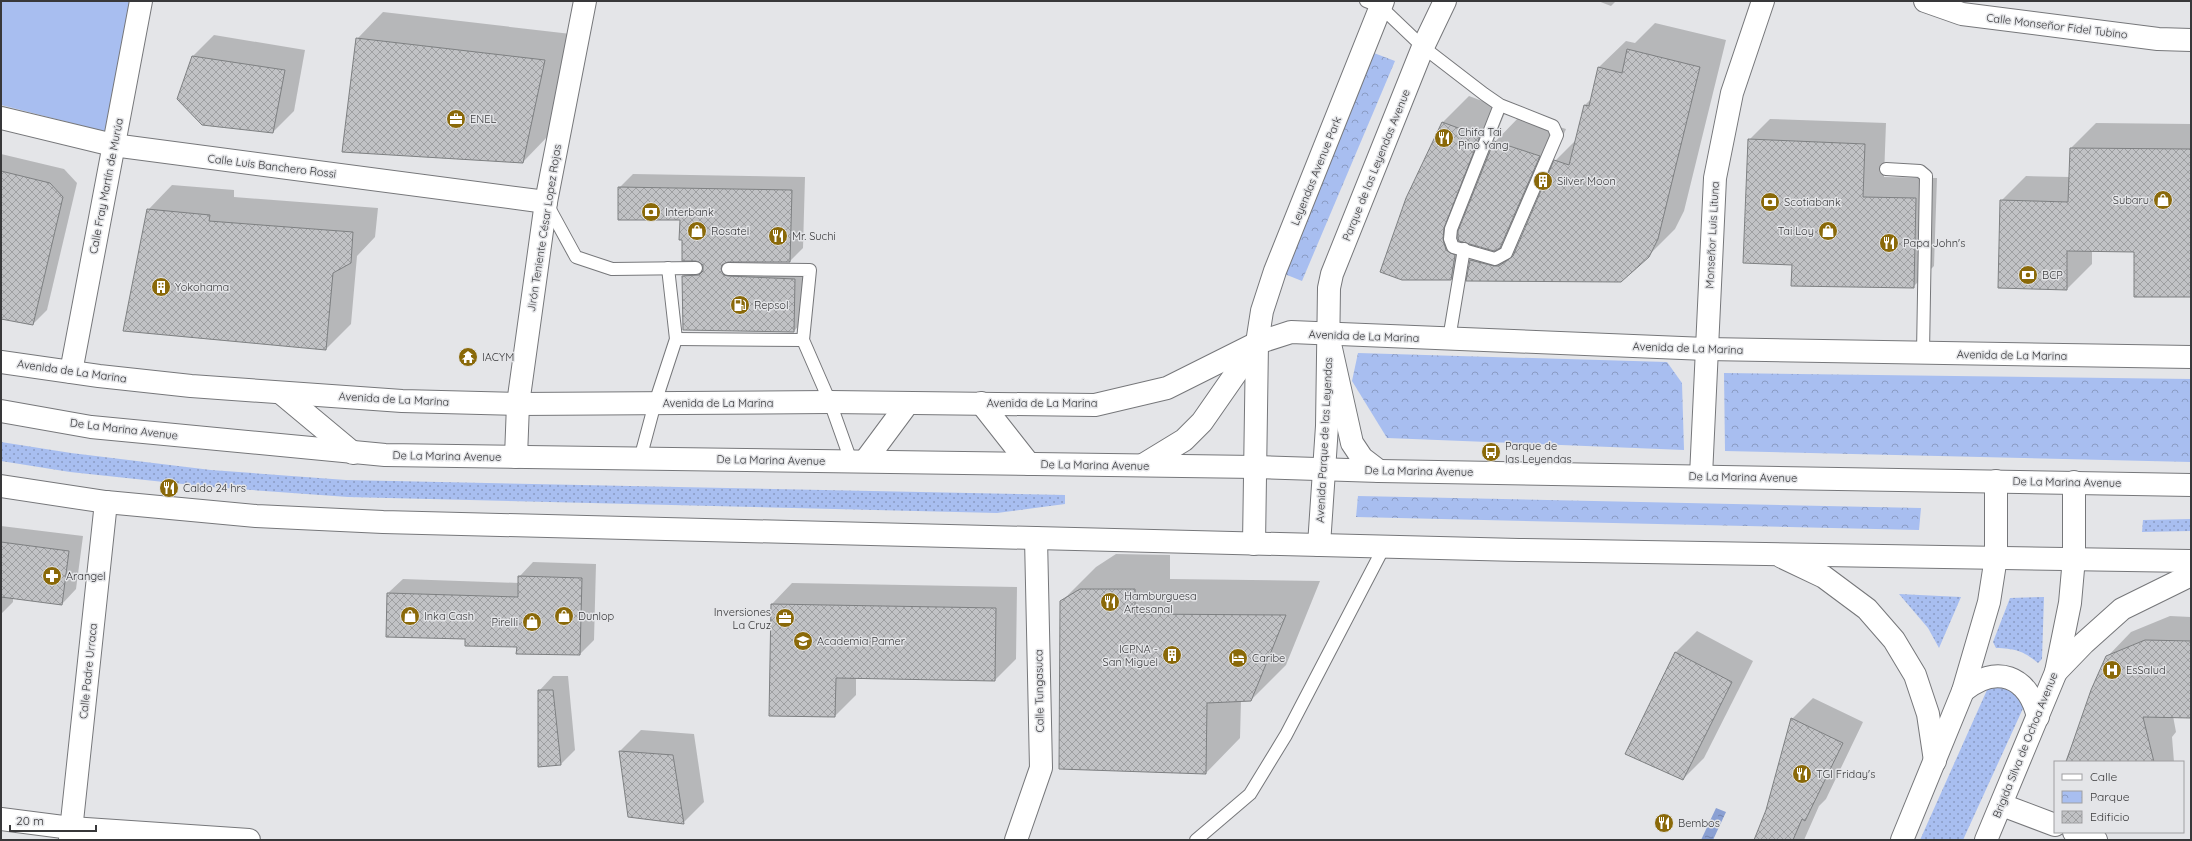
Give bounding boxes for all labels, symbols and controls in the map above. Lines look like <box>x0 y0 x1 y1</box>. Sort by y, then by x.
street label: Calle Monseñor Fidel Tubino <box>1986 10 2129 42</box>
street label: Parque de las Leyendas Avenue <box>1339 87 1413 243</box>
office icon: ENEL <box>445 108 467 130</box>
place label: ENEL <box>470 112 497 126</box>
street label: Leyendas Avenue Park <box>1288 114 1344 227</box>
street label: Calle Fray Martín de Murúa <box>86 117 126 255</box>
place label: Chifa Tai Pino Yang <box>1458 125 1509 152</box>
restaurant icon: Chifa Tai Pino Yang <box>1433 127 1455 149</box>
street label: Jirón Teniente César Lopez Rojas <box>524 143 564 313</box>
street label: Calle Luis Banchero Rossi <box>207 151 337 181</box>
building icon: Silver Moon <box>1532 170 1554 192</box>
place label: Silver Moon <box>1557 174 1616 188</box>
street label: Monseñor Luis Lituna <box>1702 181 1722 289</box>
shop icon: Subaru <box>2152 189 2174 211</box>
bank icon: Scotiabank <box>1759 191 1781 213</box>
place label: Subaru <box>2113 193 2149 207</box>
place label: Scotiabank <box>1784 195 1841 209</box>
bank icon: Interbank <box>640 201 662 223</box>
place label: Interbank <box>665 205 714 219</box>
shop icon: Rosatel <box>686 220 708 242</box>
shop icon: Tai Loy <box>1817 220 1839 242</box>
place label: Rosatel <box>711 224 749 238</box>
place label: Tai Loy <box>1778 224 1814 238</box>
restaurant icon: Mr. Suchi <box>767 225 789 247</box>
place label: Mr. Suchi <box>792 229 836 243</box>
restaurant icon: Papa John's <box>1878 232 1900 254</box>
place label: Papa John's <box>1903 236 1965 250</box>
bank icon: BCP <box>2017 264 2039 286</box>
place label: BCP <box>2042 268 2063 282</box>
building icon: Yokohama <box>150 276 172 298</box>
place label: Yokohama <box>175 280 229 294</box>
fuel station icon: Repsol <box>729 294 751 316</box>
place label: Repsol <box>754 298 789 312</box>
street label: Avenida de La Marina <box>1308 327 1420 345</box>
street label: Avenida de La Marina <box>1632 339 1744 357</box>
temple icon: IACYM <box>457 346 479 368</box>
street label: Avenida de La Marina <box>1957 347 2067 363</box>
place label: IACYM <box>482 350 514 364</box>
street label: Avenida de La Marina <box>16 356 128 386</box>
street label: Avenida Parque de las Leyendas <box>1313 357 1335 523</box>
street label: Avenida de La Marina <box>338 389 450 409</box>
street label: Avenida de La Marina <box>663 396 773 410</box>
street label: Avenida de La Marina <box>987 396 1097 410</box>
street label: De La Marina Avenue <box>69 415 179 443</box>
place label: Parque de las Leyendas <box>1505 439 1572 466</box>
bus stop icon: Parque de las Leyendas <box>1480 441 1502 463</box>
street label: De La Marina Avenue <box>393 448 501 464</box>
street label: De La Marina Avenue <box>717 452 825 468</box>
street label: De La Marina Avenue <box>1041 457 1149 473</box>
street label: De La Marina Avenue <box>1365 463 1473 479</box>
street label: De La Marina Avenue <box>1689 469 1797 485</box>
street label: De La Marina Avenue <box>2013 474 2121 490</box>
restaurant icon: Caldo 24 hrs <box>158 477 180 499</box>
place label: Caldo 24 hrs <box>183 481 246 495</box>
pharmacy icon: Arangel <box>41 565 63 587</box>
place label: Arangel <box>66 569 106 583</box>
place label: Hamburguesa Artesanal <box>1124 589 1197 616</box>
restaurant icon: Hamburguesa Artesanal <box>1099 591 1121 613</box>
shop icon: Inka Cash <box>399 605 421 627</box>
shop icon: Dunlop <box>553 605 575 627</box>
place label: Inversiones La Cruz <box>714 605 771 632</box>
office icon: Inversiones La Cruz <box>774 607 796 629</box>
place label: Inka Cash <box>424 609 474 623</box>
place label: Dunlop <box>578 609 615 623</box>
shop icon: Pirelli <box>521 611 543 633</box>
place label: Pirelli <box>491 615 518 629</box>
street label: Calle Padre Urraca <box>76 622 100 720</box>
school or university icon: Academia Pamer <box>792 630 814 652</box>
place label: Academia Pamer <box>817 634 906 648</box>
place label: ICPNA - San Miguel <box>1103 642 1158 669</box>
building icon: ICPNA - San Miguel <box>1161 644 1183 666</box>
hotel icon: Caribe <box>1227 647 1249 669</box>
street label: Calle Tungasuca <box>1031 649 1047 733</box>
place label: Caribe <box>1252 651 1285 665</box>
hospital icon: EsSalud <box>2101 659 2123 681</box>
place label: EsSalud <box>2126 663 2166 677</box>
street label: Brigida Silva de Ochoa Avenue <box>1989 670 2061 820</box>
legend <box>2054 761 2184 833</box>
restaurant icon: TGI Friday's <box>1791 763 1813 785</box>
place label: TGI Friday's <box>1816 767 1875 781</box>
text: Calle <box>2090 769 2118 784</box>
text: Parque <box>2090 789 2130 804</box>
scale bar <box>10 807 96 833</box>
text: Edificio <box>2090 809 2130 824</box>
restaurant icon: Bembos <box>1653 812 1675 834</box>
text: 20 m <box>16 813 44 828</box>
place label: Bembos <box>1678 816 1720 830</box>

